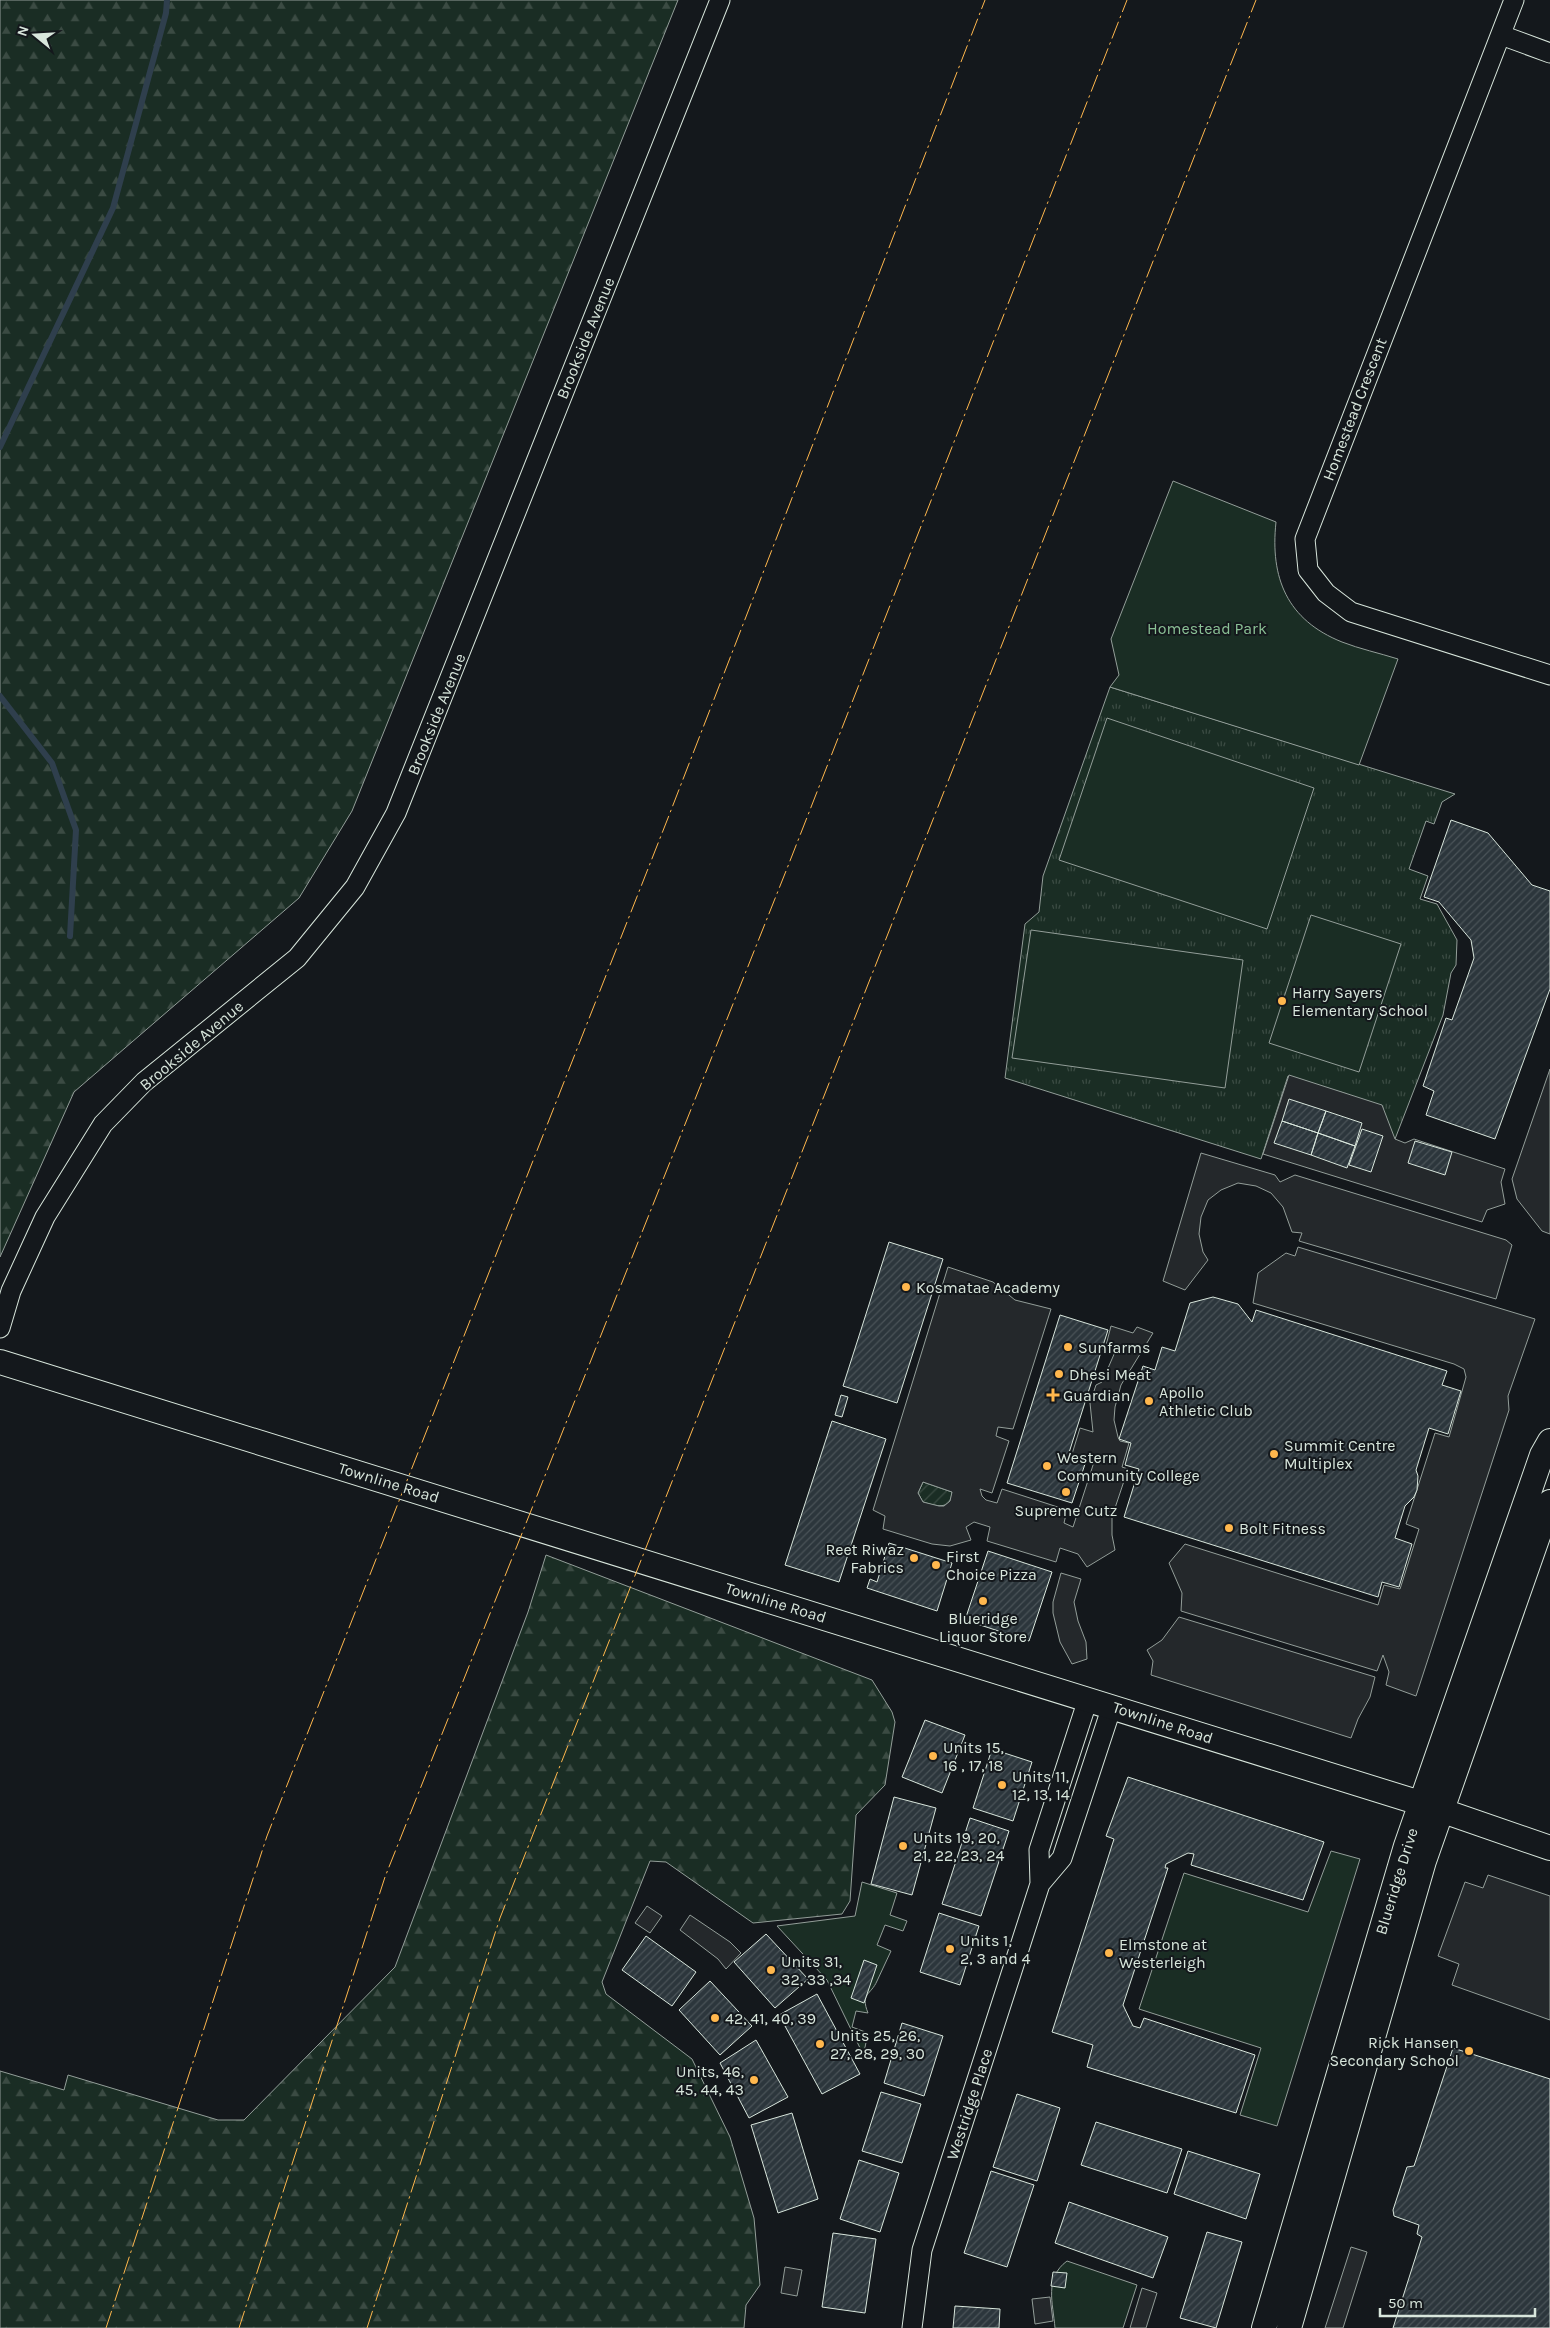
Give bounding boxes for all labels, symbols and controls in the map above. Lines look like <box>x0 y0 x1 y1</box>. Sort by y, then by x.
north arrow <box>10 10 60 60</box>
text: N <box>13 24 33 39</box>
street label: Brookside Avenue <box>552 275 619 402</box>
street label: Homestead Crescent <box>1318 335 1391 483</box>
park label: Homestead Park <box>1147 619 1267 638</box>
street label: Brookside Avenue <box>403 651 470 778</box>
place label: Harry Sayers Elementary School <box>1292 983 1428 1020</box>
marker: Harry Sayers Elementary School <box>1276 995 1288 1007</box>
street label: Brookside Avenue <box>136 996 247 1094</box>
place label: Kosmatae Academy <box>916 1278 1060 1297</box>
marker: Kosmatae Academy <box>900 1281 912 1293</box>
place label: Sunfarms <box>1078 1338 1150 1357</box>
marker: Sunfarms <box>1062 1341 1074 1353</box>
place label: Dhesi Meat <box>1069 1365 1151 1384</box>
marker: Dhesi Meat <box>1053 1368 1065 1380</box>
place label: Apollo Athletic Club <box>1159 1383 1253 1420</box>
place label: Guardian <box>1063 1386 1130 1405</box>
marker: Guardian <box>1047 1389 1059 1401</box>
marker: Apollo Athletic Club <box>1143 1395 1155 1407</box>
place label: Summit Centre Multiplex <box>1284 1436 1396 1473</box>
place label: Western Community College <box>1057 1448 1200 1485</box>
marker: Summit Centre Multiplex <box>1268 1448 1280 1460</box>
street label: Townline Road <box>336 1458 442 1507</box>
marker: Western Community College <box>1041 1460 1053 1472</box>
marker: Supreme Cutz <box>1060 1486 1072 1498</box>
place label: Supreme Cutz <box>1015 1501 1117 1520</box>
place label: Bolt Fitness <box>1239 1519 1326 1538</box>
marker: Bolt Fitness <box>1223 1522 1235 1534</box>
place label: Reet Riwaz Fabrics <box>825 1540 904 1577</box>
place label: First Choice Pizza <box>946 1547 1037 1584</box>
marker: Reet Riwaz Fabrics <box>908 1552 920 1564</box>
marker: First Choice Pizza <box>930 1559 942 1571</box>
street label: Townline Road <box>723 1578 829 1627</box>
marker: Blueridge Liquor Store <box>977 1595 989 1607</box>
place label: Blueridge Liquor Store <box>939 1609 1027 1646</box>
street label: Townline Road <box>1110 1697 1215 1748</box>
place label: Units 15, 16 , 17, 18 <box>943 1738 1004 1775</box>
marker: Units 15, 16 , 17, 18 <box>927 1750 939 1762</box>
place label: Units 11, 12, 13, 14 <box>1012 1767 1070 1804</box>
marker: Units 11, 12, 13, 14 <box>996 1779 1008 1791</box>
street label: Blueridge Drive <box>1371 1825 1422 1937</box>
place label: Units 19, 20, 21, 22, 23, 24 <box>913 1828 1005 1865</box>
marker: Units 19, 20, 21, 22, 23, 24 <box>897 1840 909 1852</box>
place label: Units 1, 2, 3 and 4 <box>960 1931 1030 1968</box>
place label: Elmstone at Westerleigh <box>1119 1935 1207 1972</box>
marker: Units 1, 2, 3 and 4 <box>944 1943 956 1955</box>
marker: Elmstone at Westerleigh <box>1103 1947 1115 1959</box>
place label: Units 31, 32, 33 ,34 <box>781 1952 851 1989</box>
marker: Units 31, 32, 33 ,34 <box>765 1964 777 1976</box>
place label: 42, 41, 40, 39 <box>725 2009 816 2028</box>
marker: 42, 41, 40, 39 <box>709 2012 721 2024</box>
place label: Units 25, 26, 27, 28, 29, 30 <box>830 2026 925 2063</box>
place label: Rick Hansen Secondary School <box>1330 2033 1459 2070</box>
marker: Units 25, 26, 27, 28, 29, 30 <box>814 2038 826 2050</box>
marker: Rick Hansen Secondary School <box>1463 2045 1475 2057</box>
street label: Westridge Place <box>942 2046 996 2162</box>
place label: Units, 46, 45, 44, 43 <box>675 2062 744 2099</box>
marker: Units, 46, 45, 44, 43 <box>748 2074 760 2086</box>
scale bar <box>1380 2286 1535 2318</box>
text: 50 m <box>1388 2294 1423 2312</box>

